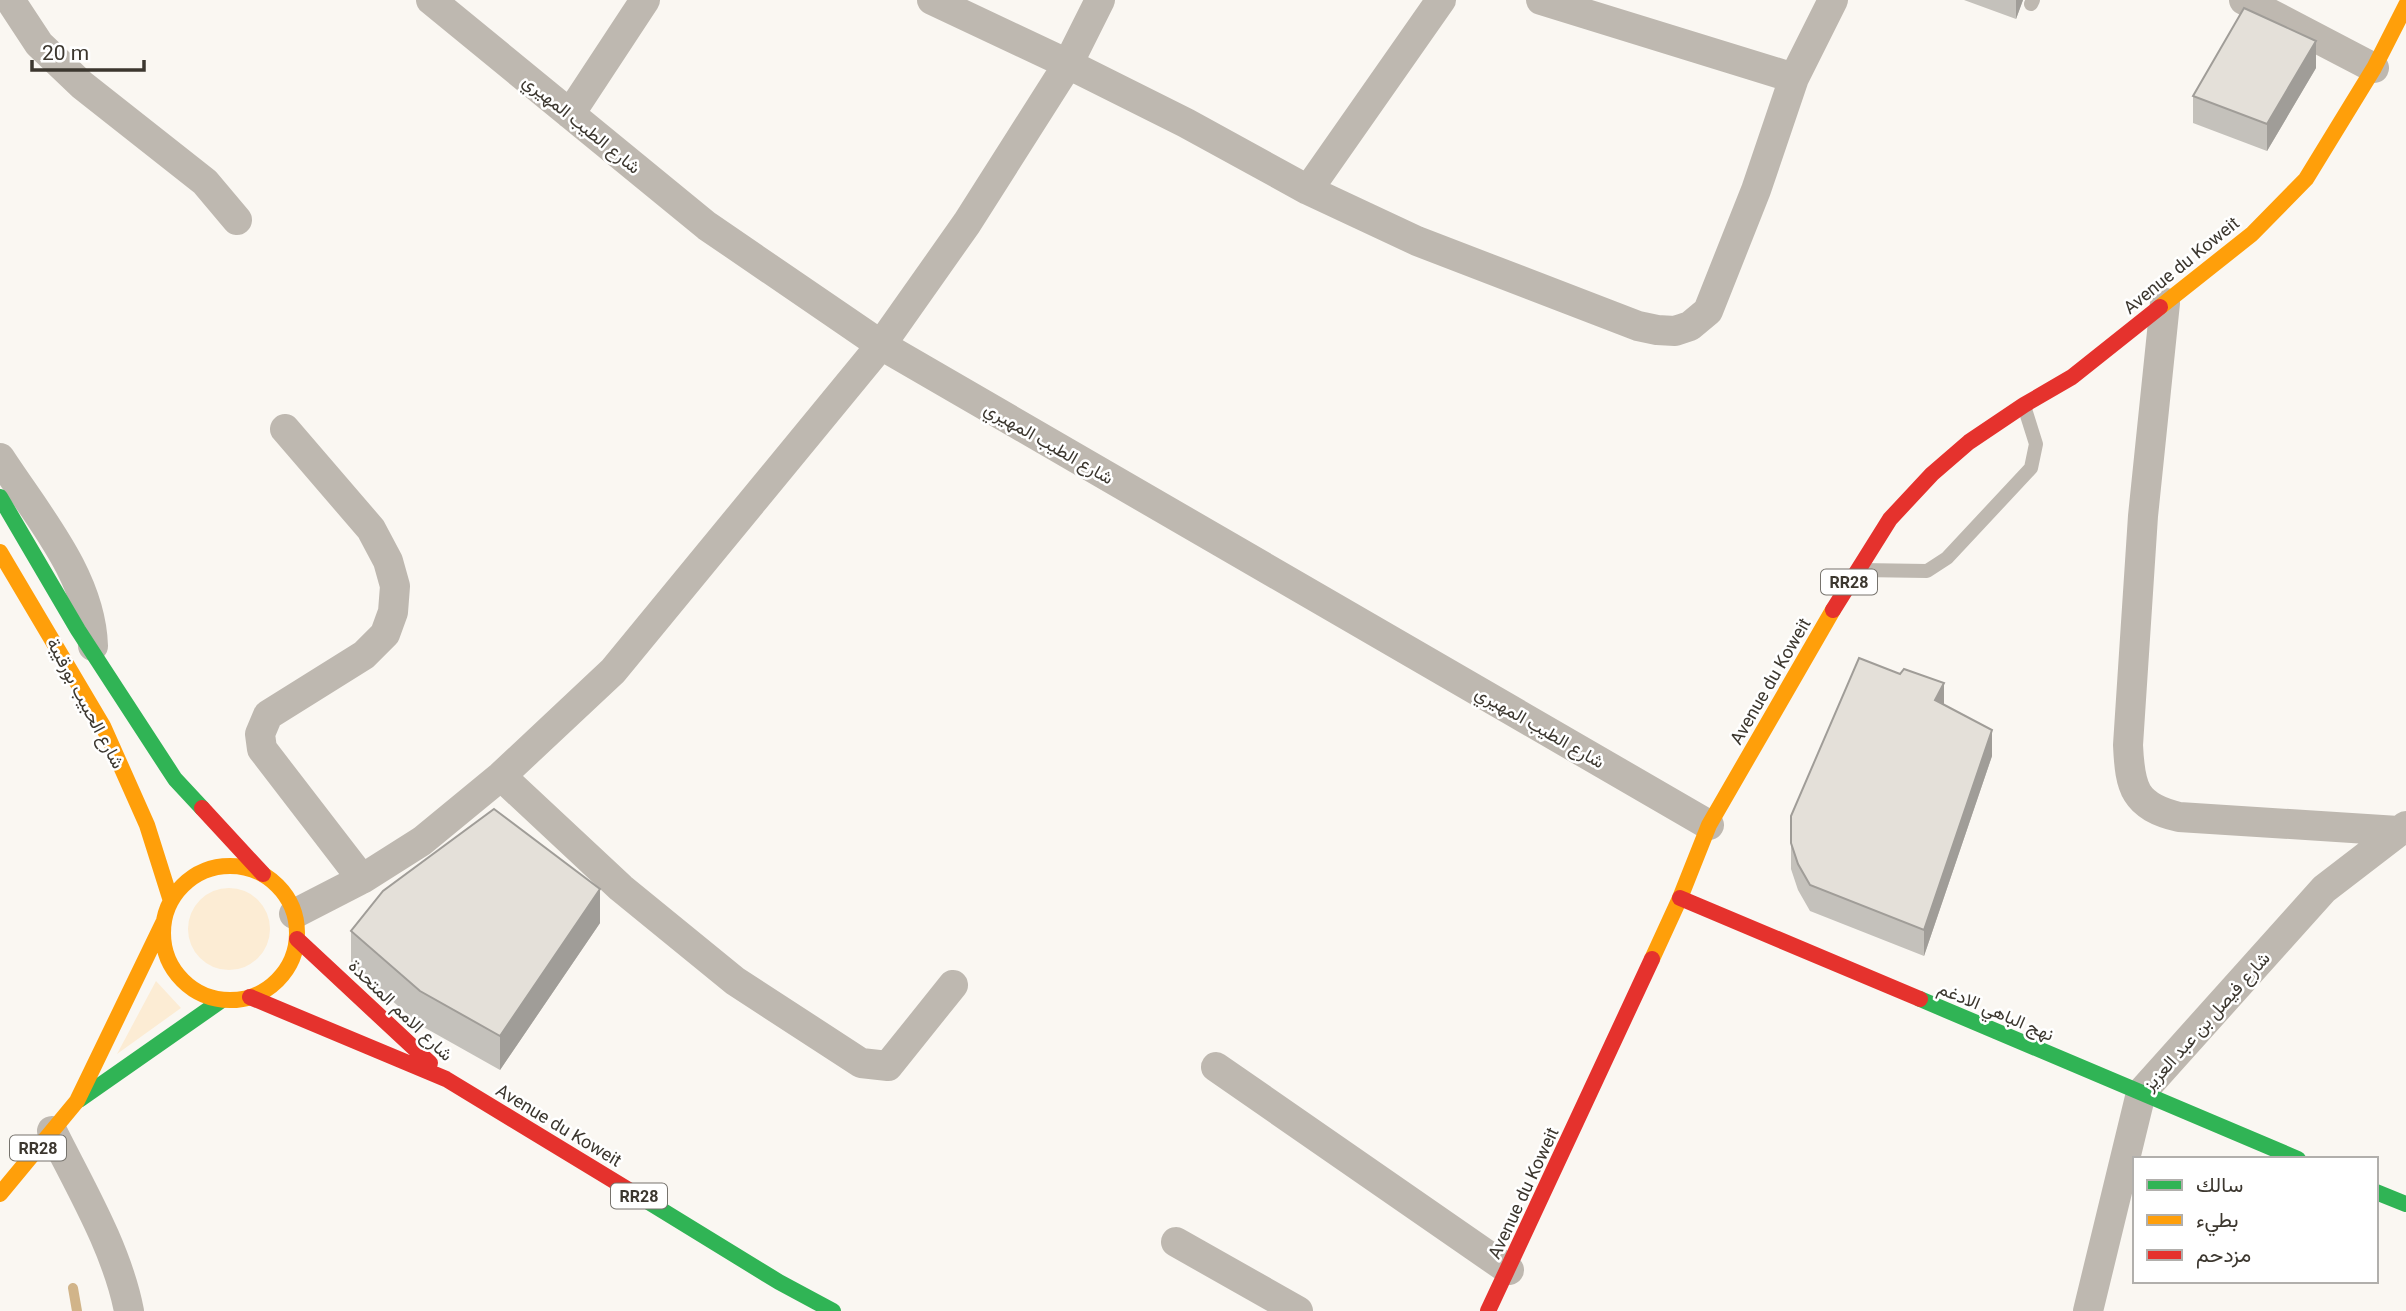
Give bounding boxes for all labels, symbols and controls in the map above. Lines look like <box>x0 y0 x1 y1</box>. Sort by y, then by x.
scale bar <box>32 28 144 72</box>
text: 20 m <box>42 41 89 65</box>
street label: شارع الطيب المهيري <box>516 70 645 182</box>
street label: Avenue du Koweit <box>2119 212 2243 318</box>
street label: شارع الطيب المهيري <box>978 398 1117 493</box>
road number: RR28 <box>1821 569 1877 594</box>
street label: Avenue du Koweit <box>1725 614 1815 748</box>
street label: شارع الحبيب بورقيبة <box>41 634 129 773</box>
street label: شارع الطيب المهيري <box>1469 682 1608 777</box>
street label: شارع فيصل بن عبد العزيز <box>2137 947 2275 1097</box>
street label: شارع الامم المتحدة <box>343 955 458 1067</box>
street label: نهج الباهي الادغم <box>1933 977 2057 1049</box>
street label: Avenue du Koweit <box>493 1079 626 1171</box>
street label: Avenue du Koweit <box>1483 1124 1563 1262</box>
road number: RR28 <box>10 1136 66 1160</box>
legend <box>2133 1157 2378 1283</box>
text: سالك <box>2196 1173 2243 1197</box>
road number: RR28 <box>611 1184 667 1208</box>
text: بطيء <box>2196 1208 2239 1237</box>
text: مزدحم <box>2196 1243 2251 1269</box>

